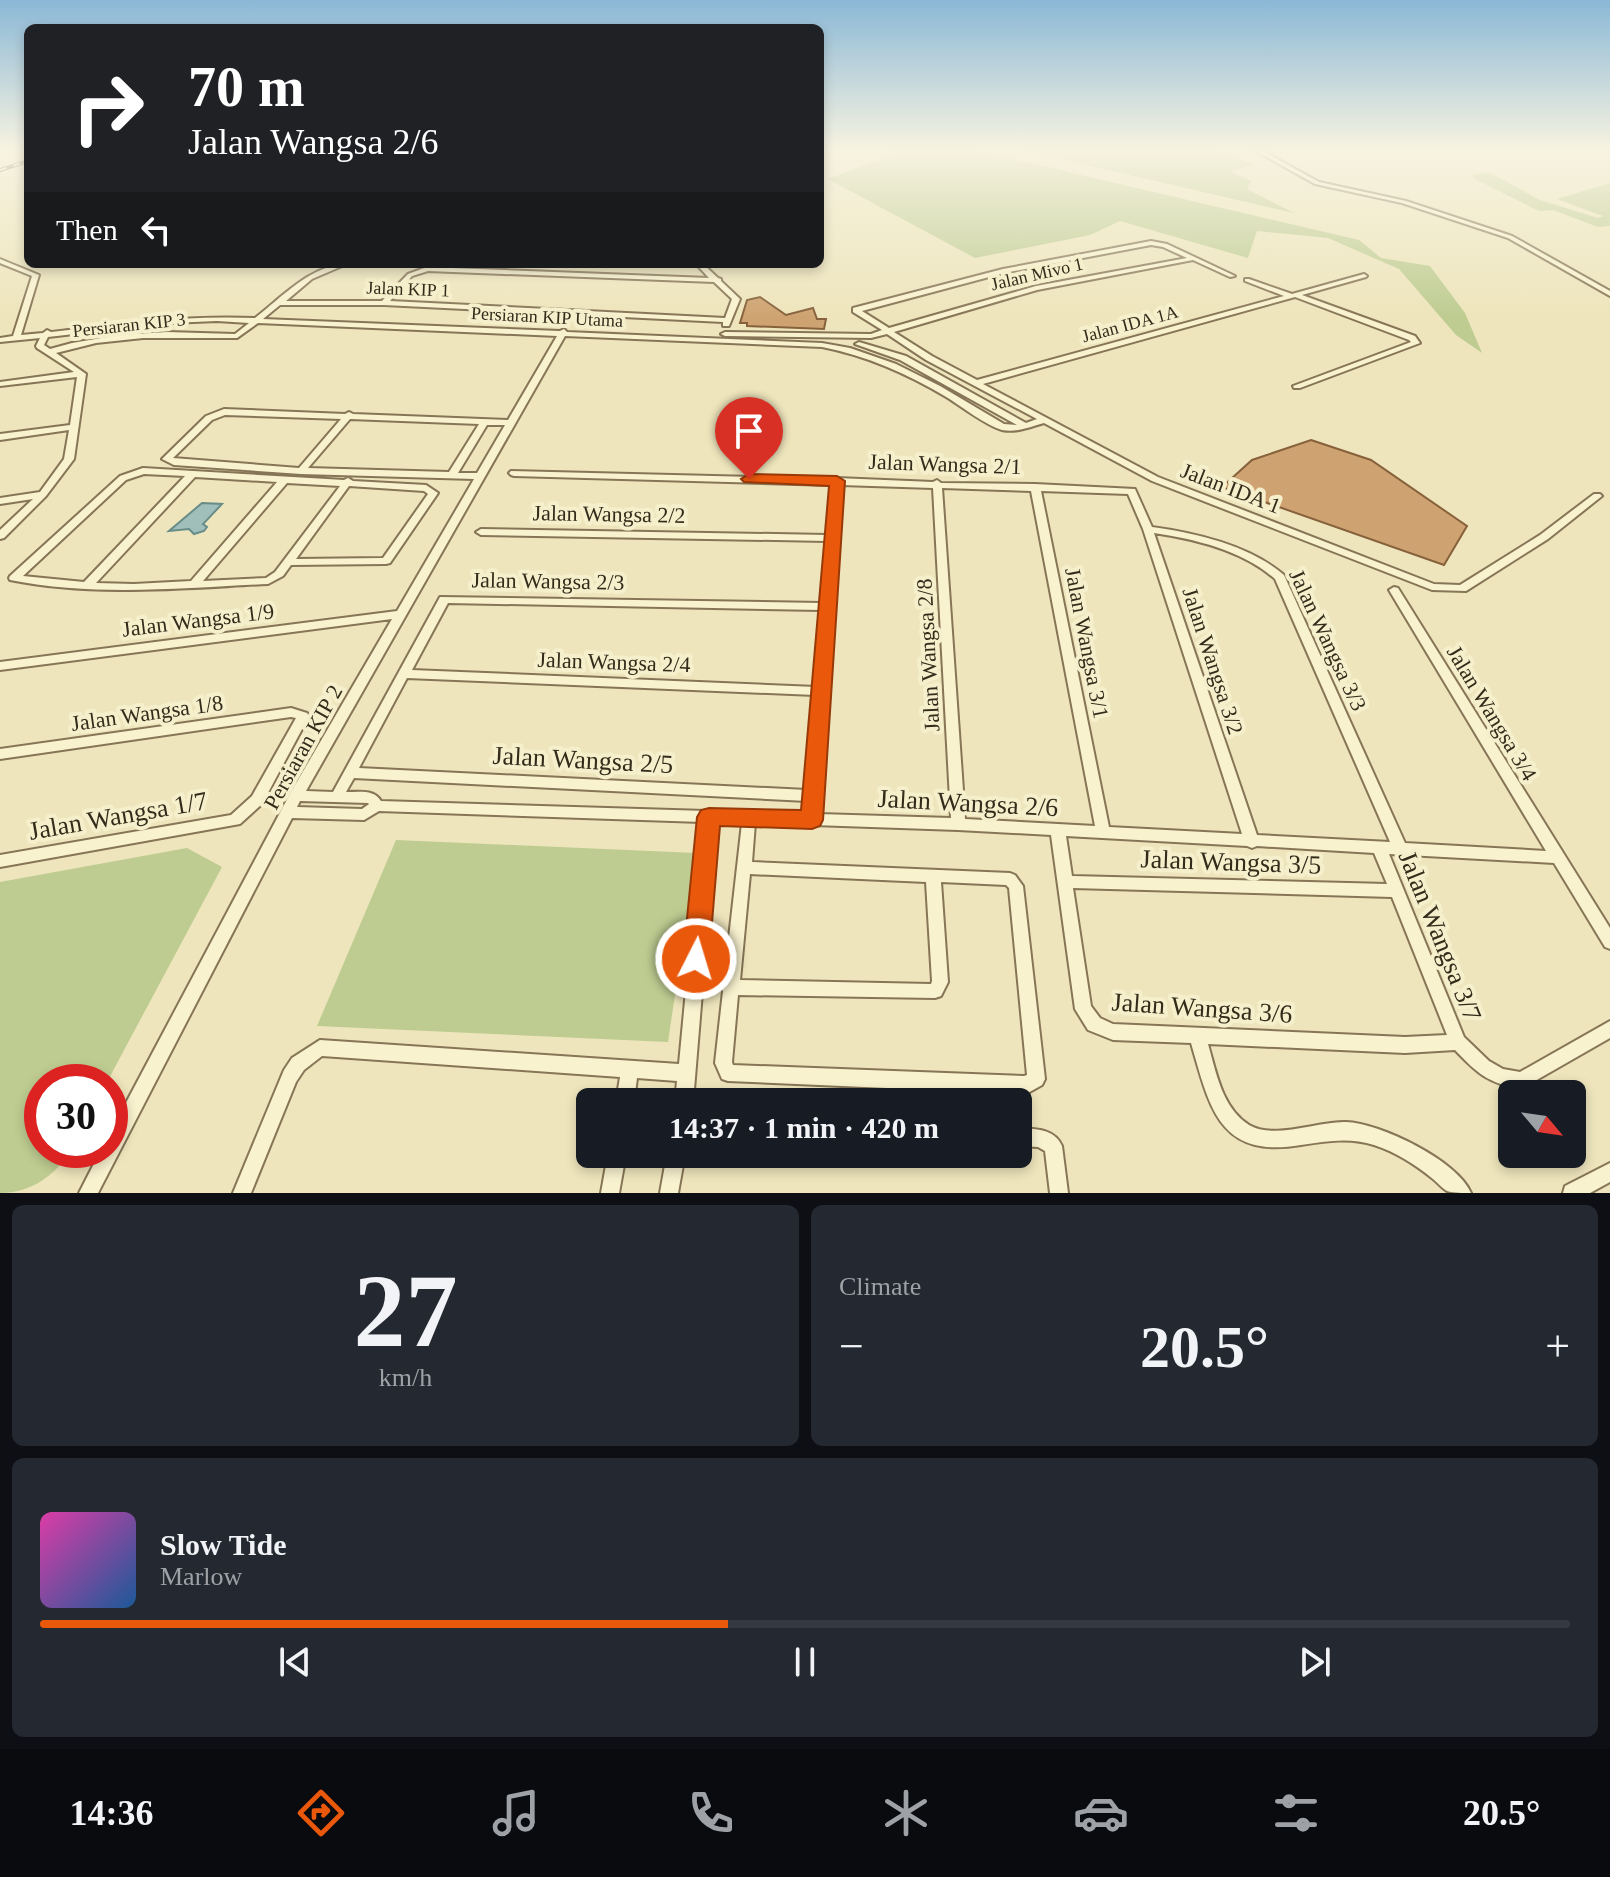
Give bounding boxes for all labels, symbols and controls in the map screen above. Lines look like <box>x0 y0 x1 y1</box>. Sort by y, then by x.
icon: right <box>56 56 160 160</box>
text: 70 m <box>188 56 305 118</box>
text: Jalan Wangsa 2/6 <box>188 122 438 162</box>
icon: left <box>134 208 178 252</box>
text: Then <box>56 213 118 246</box>
street label: Jalan Mivo 1 <box>989 254 1085 294</box>
street label: Jalan KIP 1 <box>366 278 450 300</box>
street label: Jalan IDA 1A <box>1080 302 1180 346</box>
street label: Persiaran KIP Utama <box>470 303 624 331</box>
street label: Persiaran KIP 3 <box>72 309 186 341</box>
pin <box>715 397 783 479</box>
icon: arrive <box>727 409 771 453</box>
street label: Jalan Wangsa 2/1 <box>868 449 1022 479</box>
street label: Jalan IDA 1 <box>1177 457 1285 519</box>
street label: Jalan Wangsa 2/2 <box>532 500 686 528</box>
street label: Jalan Wangsa 3/3 <box>1284 565 1372 715</box>
street label: Jalan Wangsa 3/1 <box>1060 566 1114 720</box>
street label: Jalan Wangsa 2/3 <box>471 567 625 595</box>
street label: Jalan Wangsa 2/8 <box>912 578 944 732</box>
street label: Jalan Wangsa 3/2 <box>1177 584 1249 738</box>
street label: Jalan Wangsa 1/9 <box>121 598 275 642</box>
street label: Jalan Wangsa 3/4 <box>1442 641 1542 785</box>
street label: Jalan Wangsa 2/4 <box>537 647 691 677</box>
street label: Persiaran KIP 2 <box>258 680 348 814</box>
street label: Jalan Wangsa 1/8 <box>69 690 225 736</box>
street label: Jalan Wangsa 2/5 <box>492 741 674 779</box>
street label: Jalan Wangsa 2/6 <box>877 784 1059 822</box>
street label: Jalan Wangsa 1/7 <box>26 786 210 846</box>
street label: Jalan Wangsa 3/5 <box>1140 844 1322 880</box>
street label: Jalan Wangsa 3/7 <box>1393 847 1487 1025</box>
position arrow <box>654 917 738 1001</box>
street label: Jalan Wangsa 3/6 <box>1111 987 1293 1029</box>
speed limit sign: 30 <box>24 1064 128 1168</box>
north arrow <box>1498 1080 1586 1168</box>
map controls <box>1498 1080 1586 1168</box>
text: 14:37 · 1 min · 420 m <box>669 1111 939 1144</box>
text: 27 <box>354 1253 458 1368</box>
text: Climate <box>839 1272 921 1301</box>
text: 20.5° <box>1140 1314 1269 1380</box>
text: − <box>839 1322 864 1371</box>
text: + <box>1545 1322 1570 1371</box>
text: km/h <box>379 1363 432 1392</box>
text: Slow Tide <box>160 1528 286 1561</box>
text: Marlow <box>160 1562 242 1591</box>
icon: previous <box>273 1640 317 1684</box>
icon: pause <box>783 1640 827 1684</box>
icon: next <box>1293 1640 1337 1684</box>
icon: directions <box>293 1785 349 1841</box>
icon: music <box>488 1785 544 1841</box>
icon: phone <box>683 1785 739 1841</box>
icon: climate <box>878 1785 934 1841</box>
icon: car <box>1073 1785 1129 1841</box>
icon: filters <box>1268 1785 1324 1841</box>
text: 14:36 <box>70 1793 154 1833</box>
text: 20.5° <box>1463 1793 1540 1833</box>

